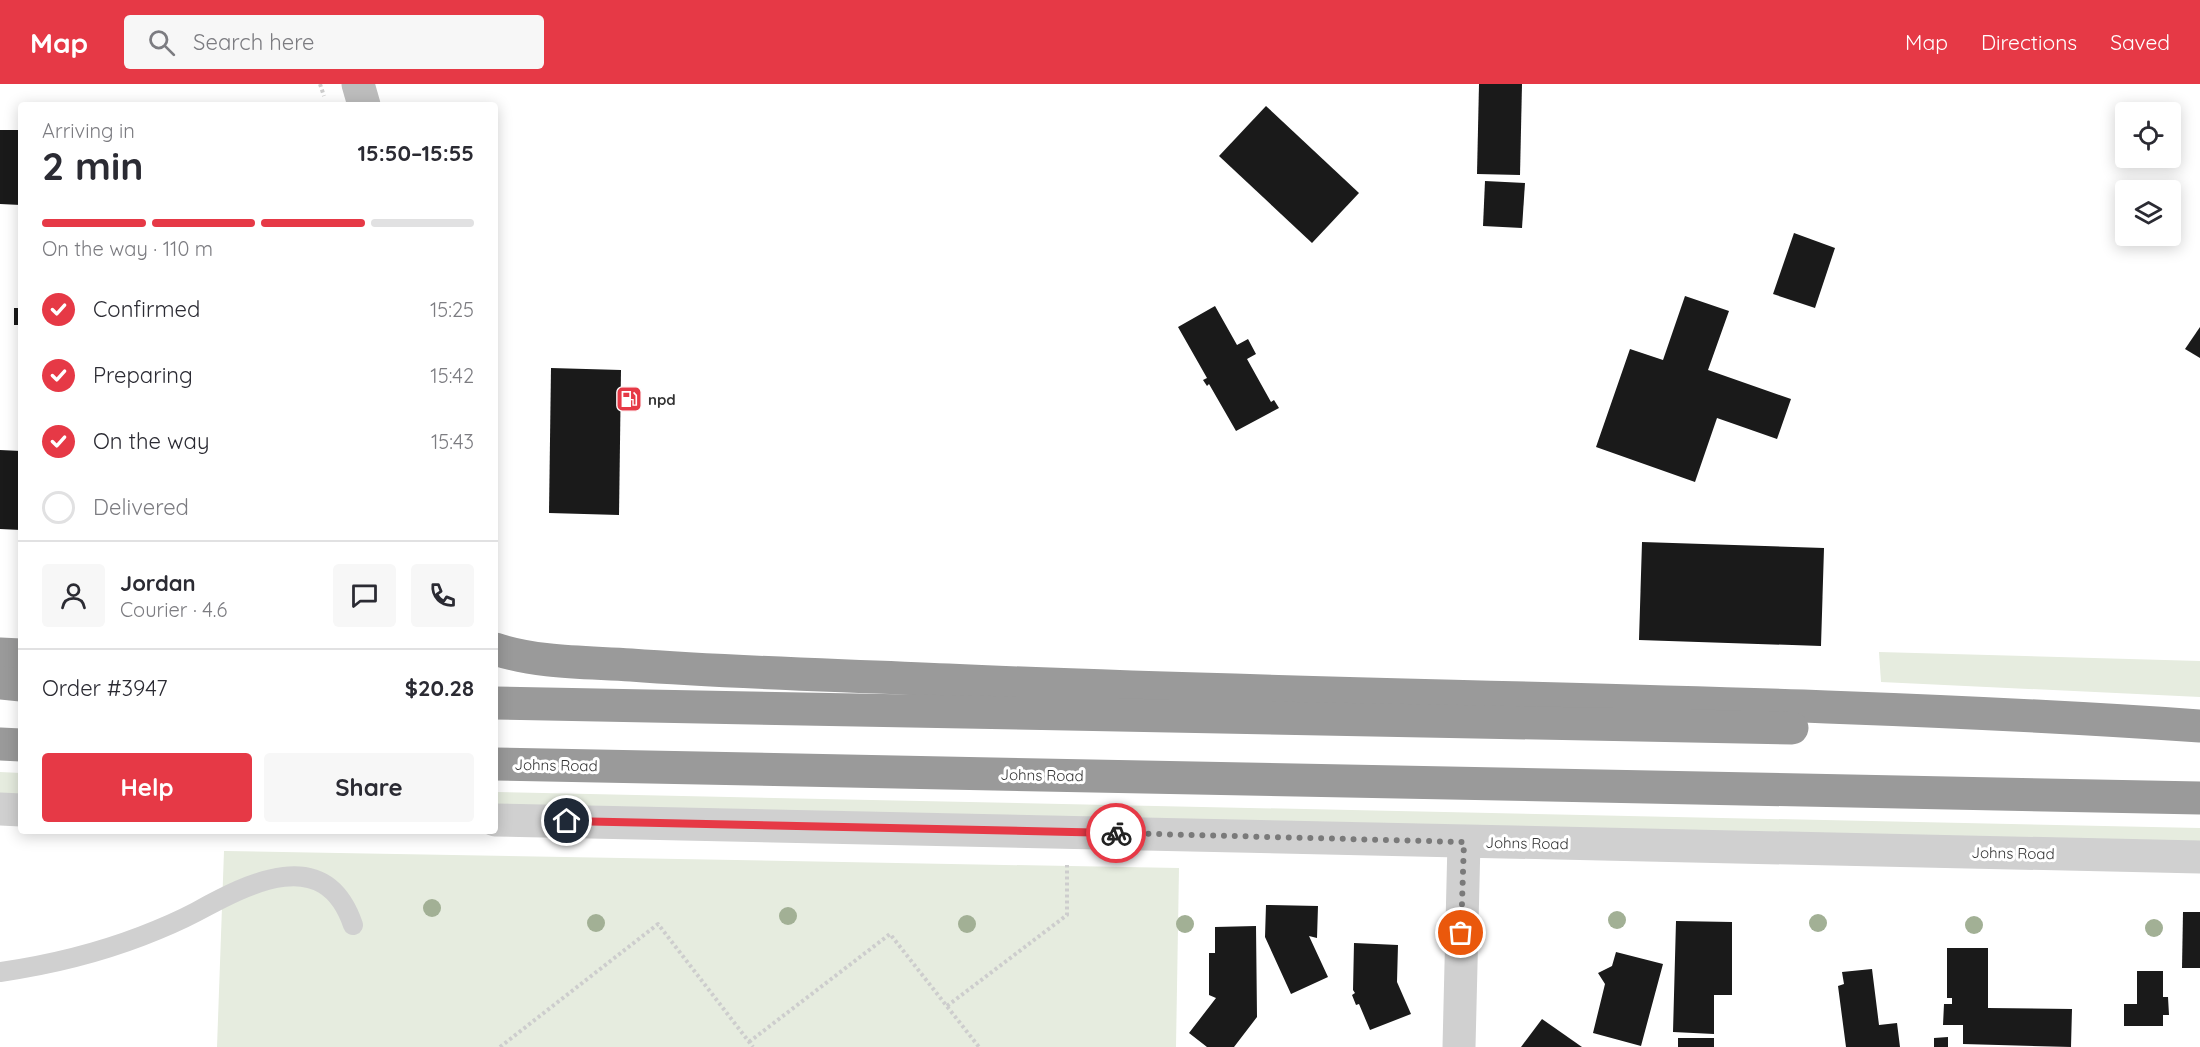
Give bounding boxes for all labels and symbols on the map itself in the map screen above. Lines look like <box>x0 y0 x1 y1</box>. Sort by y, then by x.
fuel station icon: npd <box>614 384 644 414</box>
place label: npd <box>648 390 676 409</box>
street label: Johns Road <box>514 755 598 775</box>
street label: Johns Road <box>1000 765 1084 785</box>
pin <box>541 795 592 846</box>
courier <box>1086 803 1146 863</box>
street label: Johns Road <box>1485 833 1569 853</box>
street label: Johns Road <box>1971 843 2055 863</box>
pin <box>1435 907 1486 958</box>

